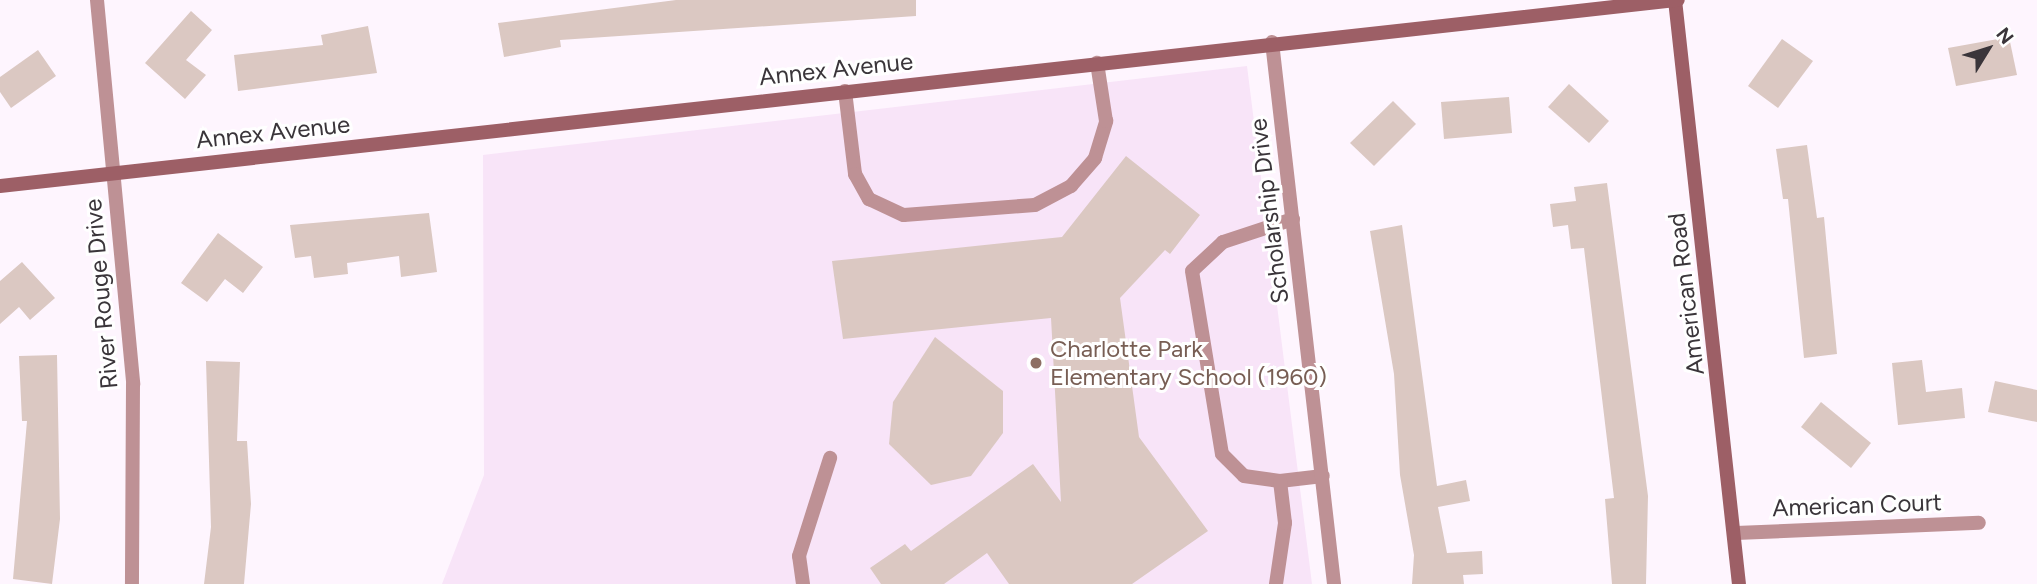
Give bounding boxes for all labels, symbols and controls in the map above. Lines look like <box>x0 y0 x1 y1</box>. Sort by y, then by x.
north arrow <box>1953 14 2023 84</box>
text: N <box>1991 23 2019 49</box>
street label: Annex Avenue <box>758 47 914 91</box>
street label: Annex Avenue <box>195 110 351 154</box>
street label: Scholarship Drive <box>1243 117 1295 305</box>
street label: River Rouge Drive <box>78 198 124 390</box>
street label: American Road <box>1662 211 1710 377</box>
place label: Charlotte Park Elementary School (1960) <box>1050 335 1327 391</box>
marker: Charlotte Park Elementary School (1960) <box>1028 355 1044 371</box>
street label: American Court <box>1772 488 1942 522</box>

